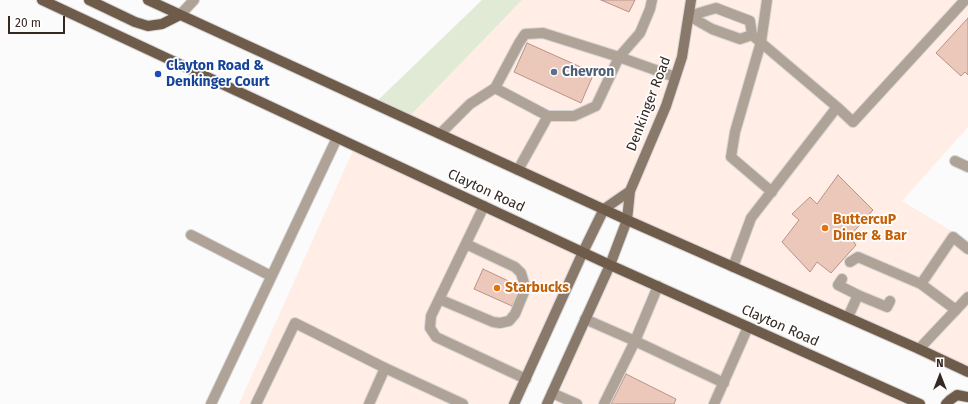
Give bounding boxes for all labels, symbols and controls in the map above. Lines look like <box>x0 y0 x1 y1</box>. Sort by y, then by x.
scale bar <box>10 8 67 34</box>
text: 20 m <box>15 16 41 30</box>
street label: Denkinger Road <box>623 54 675 154</box>
place label: Clayton Road & Denkinger Court <box>166 58 270 90</box>
place label: Chevron <box>562 64 614 80</box>
marker: Chevron <box>549 67 559 77</box>
marker: Clayton Road & Denkinger Court <box>153 69 163 79</box>
street label: Clayton Road <box>445 166 527 216</box>
place label: ButtercuP Diner & Bar <box>833 212 907 244</box>
marker: ButtercuP Diner & Bar <box>820 223 830 233</box>
place label: Starbucks <box>505 280 569 296</box>
marker: Starbucks <box>492 283 502 293</box>
street label: Clayton Road <box>739 301 821 351</box>
north arrow <box>920 356 960 396</box>
text: N <box>936 357 944 370</box>

